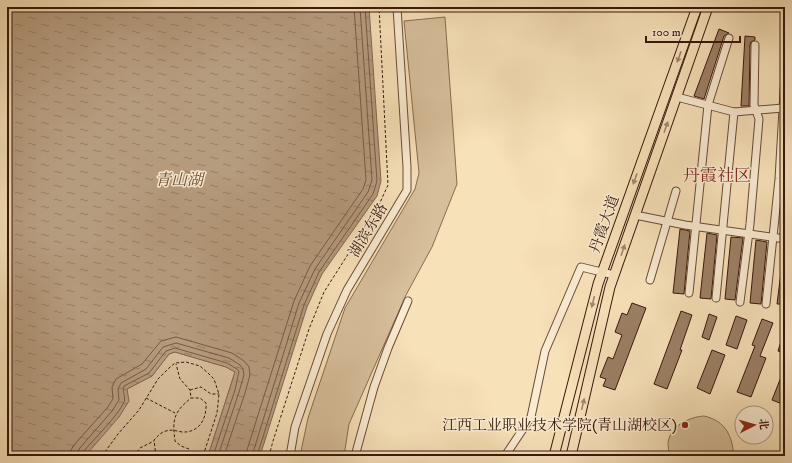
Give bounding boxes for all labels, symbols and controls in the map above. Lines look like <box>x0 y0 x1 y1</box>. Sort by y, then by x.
scale bar <box>646 18 740 44</box>
text: 100 m <box>652 25 681 40</box>
one-way arrow <box>676 51 682 63</box>
one-way arrow <box>663 121 669 133</box>
district label: 丹霞社区 <box>683 165 751 187</box>
water label: 青山湖 <box>155 170 206 190</box>
one-way arrow <box>632 174 638 186</box>
street label: 丹霞大道 <box>585 193 624 256</box>
street label: 湖滨东路 <box>345 200 392 261</box>
one-way arrow <box>620 244 626 256</box>
one-way arrow <box>590 296 596 308</box>
one-way arrow <box>580 398 586 411</box>
north arrow <box>734 405 774 445</box>
place label: 江西工业职业技术学院(青山湖校区) <box>442 416 677 435</box>
text: 北 <box>755 418 770 430</box>
marker: 江西工业职业技术学院(青山湖校区) <box>680 420 690 430</box>

